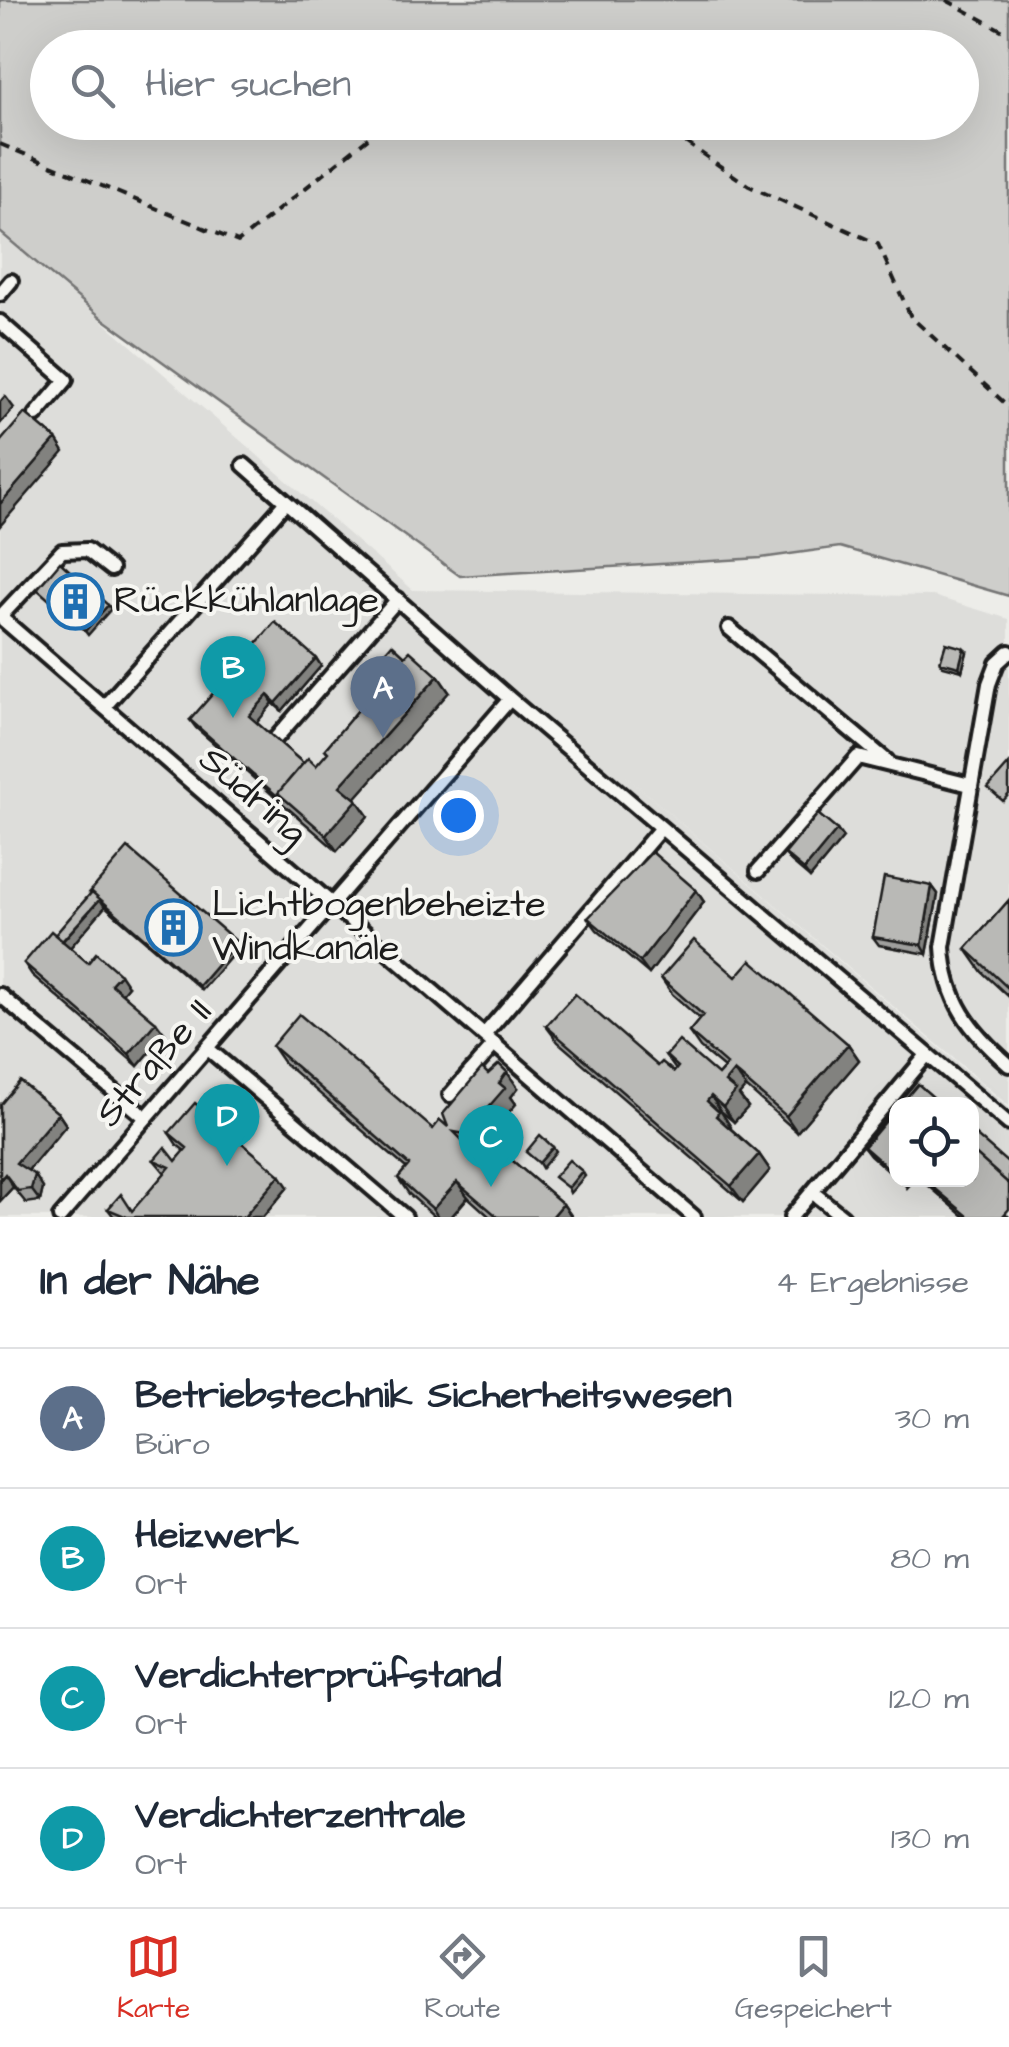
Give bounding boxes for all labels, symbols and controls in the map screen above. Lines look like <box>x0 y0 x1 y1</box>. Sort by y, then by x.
search box <box>30 30 979 140</box>
icon: search <box>65 58 120 113</box>
text: Hier suchen <box>145 59 351 111</box>
building icon: Rückkühlanlage <box>45 571 105 631</box>
place label: Rückkühlanlage <box>114 575 379 627</box>
pin: B <box>200 636 266 718</box>
pin: A <box>350 656 416 738</box>
street label: Südring <box>187 734 319 858</box>
your location <box>433 790 484 841</box>
place label: Lichtbogenbeheizte Windkanäle <box>212 879 546 975</box>
building icon: Lichtbogenbeheizte Windkanäle <box>143 897 203 957</box>
street label: Straße II <box>84 988 224 1138</box>
pin: D <box>194 1084 260 1166</box>
map controls <box>889 1097 979 1187</box>
button: locate <box>889 1097 979 1187</box>
pin: C <box>458 1104 524 1187</box>
text: In der Nähe <box>40 1253 260 1311</box>
text: 4 Ergebnisse <box>776 1260 969 1305</box>
text: Betriebstechnik Sicherheitswesen <box>135 1370 732 1422</box>
text: A <box>62 1396 83 1441</box>
text: 30 m <box>895 1396 969 1441</box>
text: Büro <box>135 1422 210 1467</box>
text: Heizwerk <box>135 1510 299 1562</box>
text: B <box>61 1536 84 1581</box>
text: 80 m <box>890 1536 969 1581</box>
text: Ort <box>135 1562 187 1607</box>
text: Verdichterprüfstand <box>135 1650 502 1702</box>
text: C <box>61 1676 84 1721</box>
text: 120 m <box>889 1676 969 1721</box>
text: Ort <box>135 1702 187 1747</box>
text: Verdichterzentrale <box>135 1790 466 1842</box>
text: D <box>62 1816 83 1861</box>
text: 130 m <box>891 1816 969 1861</box>
text: Ort <box>135 1842 187 1887</box>
tab: Karte <box>117 1929 190 2028</box>
tab: Route <box>424 1929 501 2028</box>
tab: Gespeichert <box>735 1929 892 2028</box>

